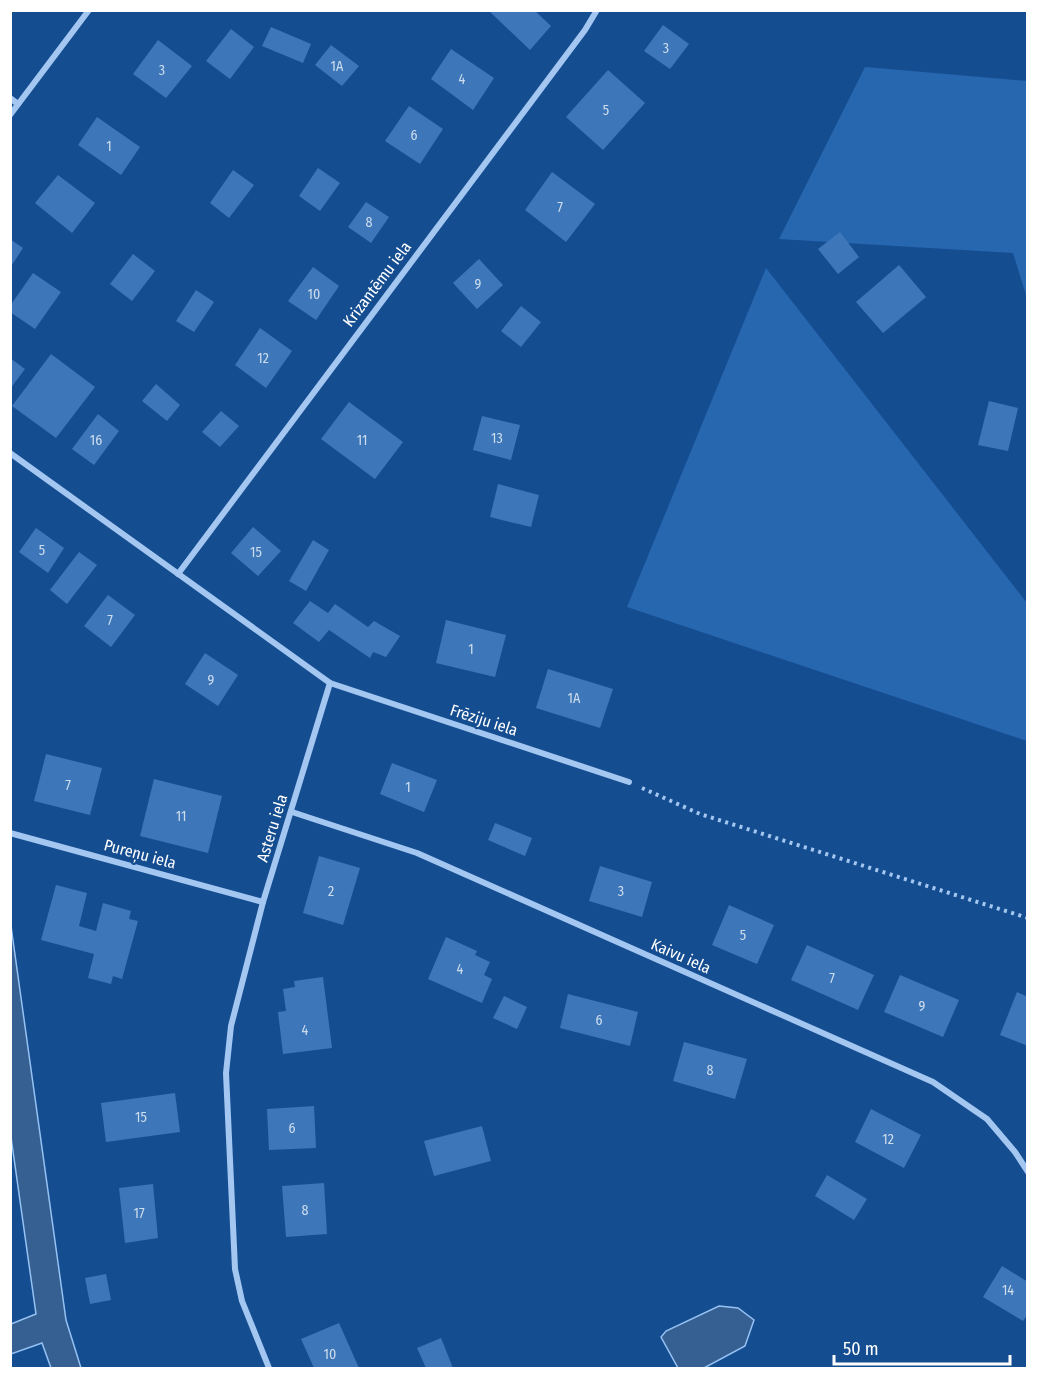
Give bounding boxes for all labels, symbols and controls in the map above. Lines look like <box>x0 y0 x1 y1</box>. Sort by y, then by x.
house number: 3 <box>663 40 669 57</box>
house number: 1A <box>331 58 344 75</box>
house number: 3 <box>159 62 165 79</box>
house number: 4 <box>459 71 466 88</box>
house number: 5 <box>603 102 609 119</box>
house number: 6 <box>411 127 418 144</box>
house number: 1 <box>106 138 112 155</box>
house number: 7 <box>557 199 563 216</box>
house number: 8 <box>366 214 373 231</box>
street label: Krizantēmu iela <box>339 238 415 330</box>
house number: 9 <box>475 276 482 293</box>
house number: 10 <box>308 286 320 303</box>
house number: 12 <box>257 350 269 367</box>
house number: 13 <box>491 430 503 447</box>
house number: 16 <box>90 432 102 449</box>
house number: 11 <box>357 432 367 449</box>
house number: 5 <box>39 542 45 559</box>
house number: 15 <box>250 544 262 561</box>
house number: 7 <box>107 612 113 629</box>
house number: 1 <box>468 641 474 658</box>
house number: 9 <box>208 672 215 689</box>
house number: 1A <box>568 690 581 707</box>
street label: Frēziju iela <box>448 700 520 740</box>
house number: 7 <box>65 777 71 794</box>
house number: 1 <box>405 779 411 796</box>
street label: Asteru iela <box>253 792 291 864</box>
house number: 11 <box>176 808 186 825</box>
street label: Pureņu iela <box>102 835 178 874</box>
house number: 2 <box>328 883 334 900</box>
house number: 3 <box>618 883 624 900</box>
house number: 5 <box>740 927 746 944</box>
street label: Kaivu iela <box>648 934 714 978</box>
house number: 4 <box>457 961 464 978</box>
house number: 7 <box>829 970 835 987</box>
house number: 9 <box>919 998 926 1015</box>
house number: 6 <box>596 1012 603 1029</box>
house number: 4 <box>302 1022 309 1039</box>
house number: 8 <box>707 1062 714 1079</box>
house number: 15 <box>135 1109 147 1126</box>
house number: 6 <box>289 1120 296 1137</box>
house number: 12 <box>882 1131 894 1148</box>
house number: 8 <box>302 1202 309 1219</box>
house number: 17 <box>133 1205 145 1222</box>
house number: 14 <box>1002 1282 1014 1299</box>
scale bar <box>834 1328 1010 1366</box>
text: 50 m <box>843 1338 879 1360</box>
house number: 10 <box>324 1346 336 1363</box>

